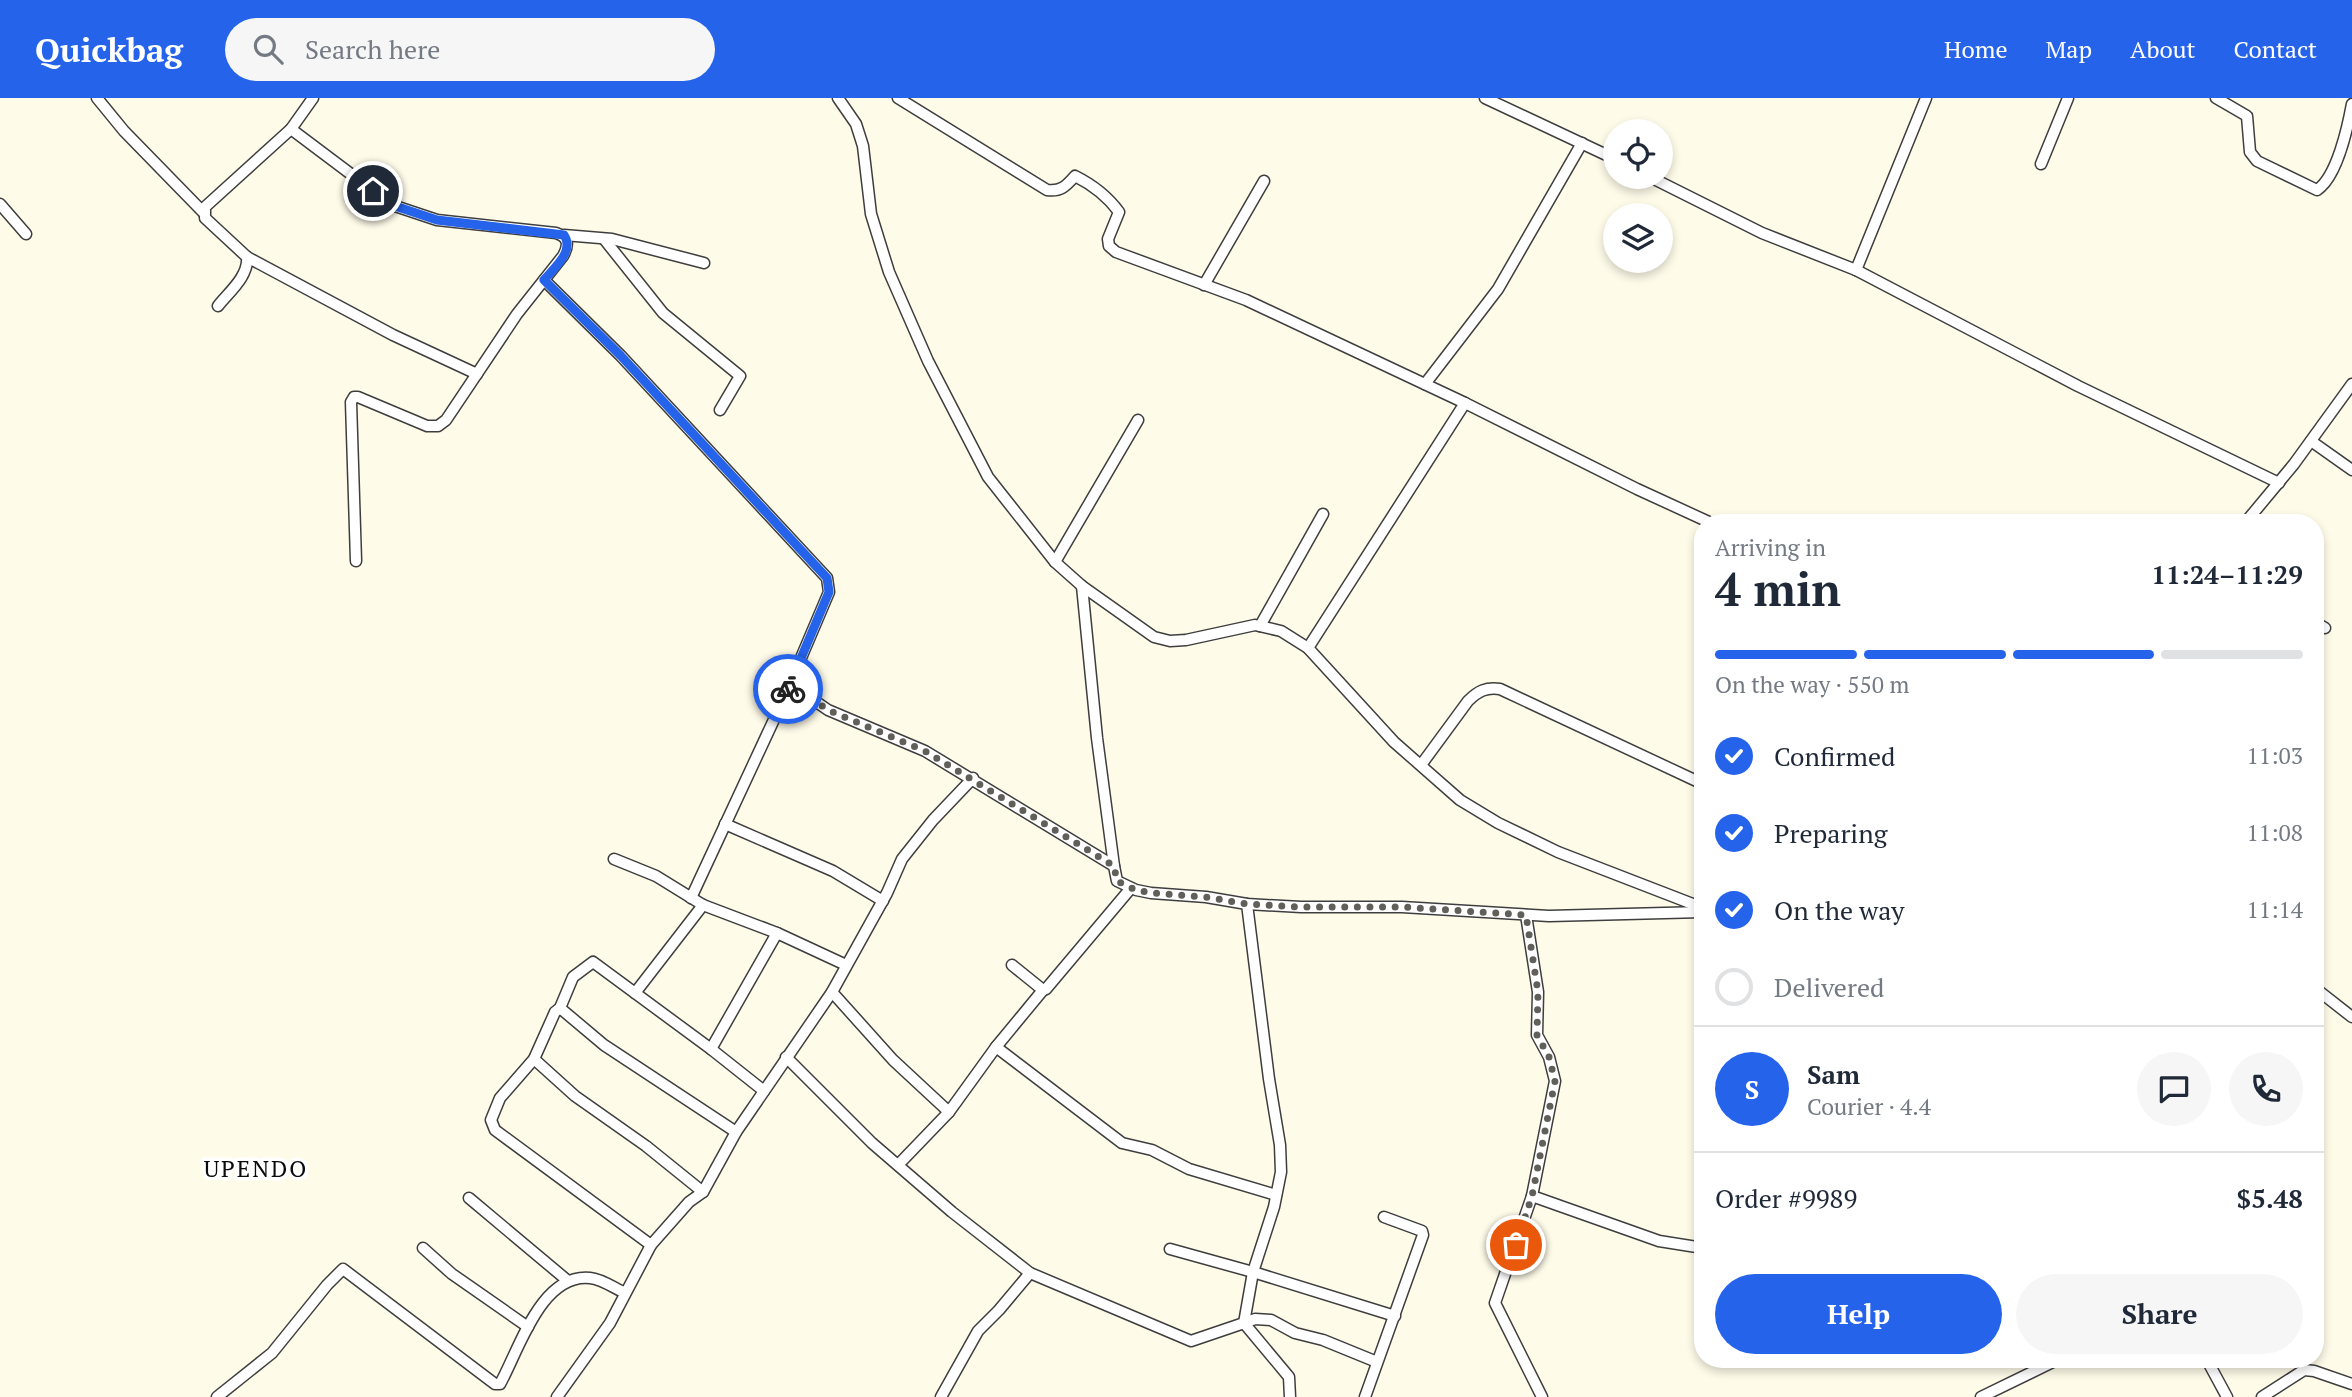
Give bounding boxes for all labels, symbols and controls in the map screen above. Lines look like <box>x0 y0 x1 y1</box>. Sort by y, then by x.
search box <box>225 18 715 81</box>
text: Quickbag <box>35 28 183 71</box>
icon: search <box>249 30 287 68</box>
text: Search here <box>305 32 440 66</box>
text: Home <box>1944 33 2008 65</box>
text: Map <box>2046 33 2092 65</box>
text: About <box>2130 33 2196 65</box>
text: Contact <box>2234 33 2317 65</box>
map controls <box>1603 119 1673 273</box>
button: locate <box>1603 119 1673 189</box>
pin <box>343 161 403 221</box>
icon: home <box>354 172 392 210</box>
button: layers <box>1603 203 1673 273</box>
text: Arriving in <box>1715 532 1826 563</box>
text: 11:24–11:29 <box>2151 557 2303 591</box>
text: 4 min <box>1715 558 1841 619</box>
courier <box>753 654 823 724</box>
text: On the way · 550 m <box>1715 669 1909 700</box>
icon: bike <box>769 670 807 708</box>
icon: check <box>1715 737 1753 775</box>
text: Confirmed <box>1774 739 1895 773</box>
text: 11:03 <box>2246 740 2303 771</box>
icon: check <box>1715 814 1753 852</box>
text: Preparing <box>1774 816 1887 850</box>
text: 11:08 <box>2246 817 2303 848</box>
icon: check <box>1715 891 1753 929</box>
text: On the way <box>1774 893 1905 927</box>
text: 11:14 <box>2246 894 2303 925</box>
text: Delivered <box>1774 970 1884 1004</box>
button: chat <box>2137 1052 2211 1126</box>
button: phone <box>2229 1052 2303 1126</box>
text: Sam <box>1807 1057 1860 1091</box>
text: S <box>1745 1072 1759 1106</box>
text: Courier · 4.4 <box>1807 1091 1931 1122</box>
district label: UPENDO <box>204 1153 308 1184</box>
text: Order #9989 <box>1715 1181 1857 1215</box>
text: $5.48 <box>2237 1181 2303 1215</box>
pin <box>1486 1215 1546 1275</box>
icon: bag <box>1497 1226 1535 1264</box>
button: Help <box>1715 1274 2002 1354</box>
button: Share <box>2016 1274 2303 1354</box>

